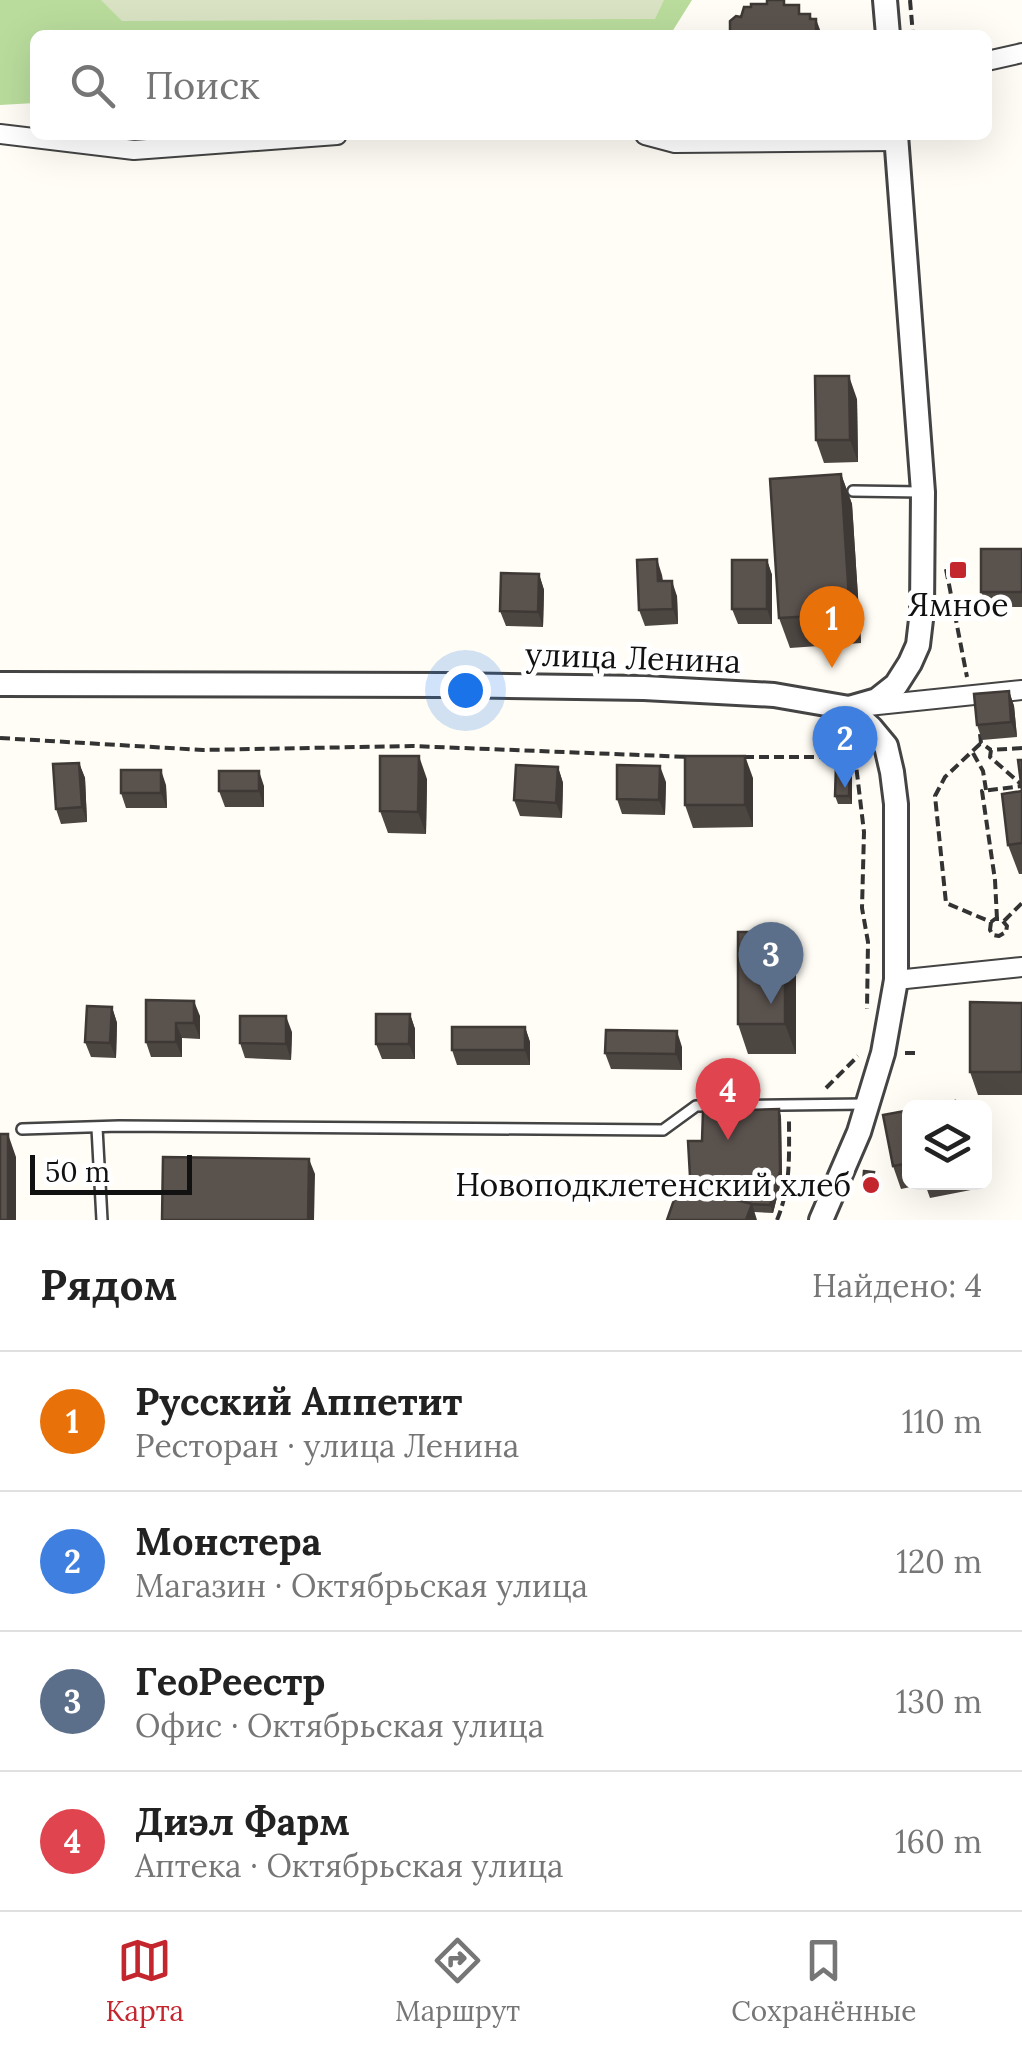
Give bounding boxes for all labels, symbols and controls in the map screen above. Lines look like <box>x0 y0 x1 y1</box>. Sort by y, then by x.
search box <box>30 30 992 140</box>
icon: search <box>65 58 120 113</box>
text: Поиск <box>145 61 260 109</box>
marker: Ямное <box>947 559 969 581</box>
place label: Ямное <box>907 584 1009 625</box>
pin: 1 <box>800 586 864 668</box>
street label: улица Ленина <box>524 633 742 682</box>
your location <box>440 665 491 716</box>
pin: 2 <box>812 706 878 788</box>
pin: 3 <box>738 922 804 1004</box>
pin: 4 <box>696 1058 760 1140</box>
map controls <box>902 1100 992 1190</box>
button: layers <box>902 1100 992 1190</box>
scale bar <box>30 1150 192 1194</box>
text: 50 m <box>45 1154 110 1190</box>
place label: Новоподклетенский хлеб <box>455 1164 851 1205</box>
marker: Новоподклетенский хлеб <box>860 1174 882 1196</box>
text: Рядом <box>40 1258 177 1312</box>
text: Найдено: 4 <box>812 1265 982 1306</box>
text: Русский Аппетит <box>135 1377 462 1425</box>
text: 1 <box>66 1401 79 1442</box>
text: 110 m <box>902 1401 982 1442</box>
text: Ресторан · улица Ленина <box>135 1425 519 1466</box>
text: Монстера <box>135 1517 322 1565</box>
text: 2 <box>64 1541 81 1582</box>
text: 120 m <box>896 1541 982 1582</box>
text: Магазин · Октябрьская улица <box>135 1565 588 1606</box>
text: ГеоРеестр <box>135 1657 325 1705</box>
text: 3 <box>64 1681 81 1722</box>
text: 130 m <box>896 1681 982 1722</box>
text: Офис · Октябрьская улица <box>135 1705 544 1746</box>
text: Диэл Фарм <box>135 1797 350 1845</box>
text: 4 <box>64 1821 81 1862</box>
text: 160 m <box>895 1821 982 1862</box>
text: Аптека · Октябрьская улица <box>135 1845 564 1886</box>
tab: Карта <box>105 1933 184 2029</box>
tab: Маршрут <box>395 1933 520 2029</box>
tab: Сохранённые <box>731 1933 917 2029</box>

